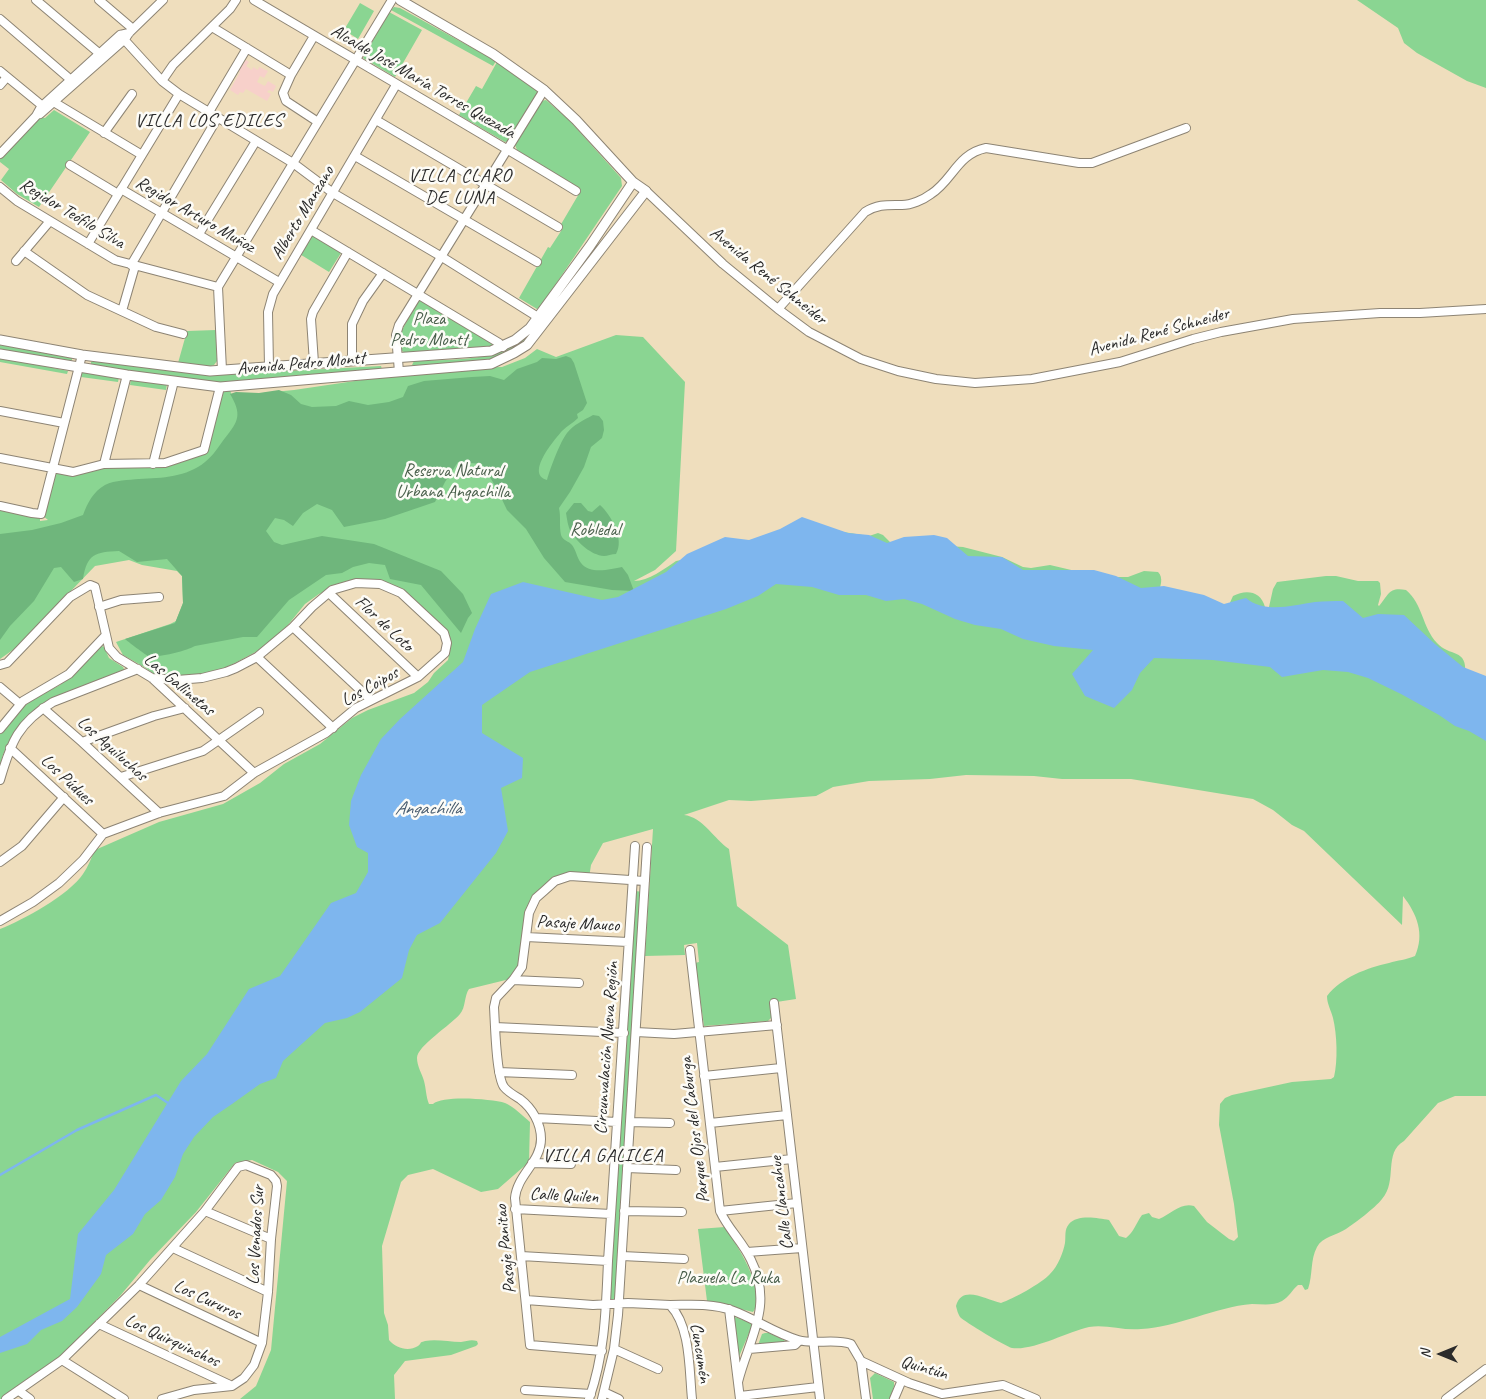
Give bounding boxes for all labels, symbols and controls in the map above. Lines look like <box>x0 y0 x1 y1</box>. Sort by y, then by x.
street label: Alcalde José María Torres Quezada <box>327 20 519 144</box>
district label: VILLA LOS EDILES <box>133 110 285 132</box>
street label: Alberto Manzano <box>267 162 339 264</box>
district label: VILLA CLARO DE LUNA <box>408 165 512 209</box>
street label: Regidor Arturo Muñoz <box>132 172 258 258</box>
street label: Regidor Teófilo Silva <box>15 174 129 254</box>
street label: Avenida René Schneider <box>705 222 831 330</box>
street label: Avenida René Schneider <box>1086 303 1232 361</box>
park label: Plaza Pedro Montt <box>390 308 468 350</box>
street label: Avenida Pedro Montt <box>236 348 366 380</box>
park label: Reserva Natural Urbana Angachilla <box>396 460 510 502</box>
park label: Robledal <box>570 519 620 541</box>
street label: Flor de Loto <box>350 591 418 657</box>
street label: Las Gallinetas <box>139 649 219 721</box>
street label: Los Coipos <box>338 663 402 711</box>
street label: Los Aguiluchos <box>72 712 152 786</box>
street label: Los Púdues <box>36 750 98 810</box>
water label: Angachilla <box>395 798 461 820</box>
street label: Pasaje Mauco <box>536 911 620 937</box>
street label: Circunvalación Nueva Región <box>590 961 624 1135</box>
street label: Parque Ojos del Caburga <box>675 1056 715 1204</box>
district label: VILLA GALILEA <box>541 1145 665 1167</box>
street label: Calle Llancahue <box>766 1155 798 1251</box>
street label: Calle Quilen <box>529 1183 599 1209</box>
street label: Los Venados Sur <box>243 1185 269 1285</box>
street label: Pasaje Panitao <box>491 1203 521 1295</box>
park label: Plazuela La Ruka <box>677 1267 779 1289</box>
street label: Los Cururos <box>170 1275 244 1325</box>
street label: Los Quirquinchos <box>121 1310 223 1372</box>
street label: Cuncumén <box>685 1322 715 1384</box>
north arrow <box>1416 1329 1466 1379</box>
text: N <box>1417 1350 1434 1358</box>
street label: Quintún <box>898 1351 950 1385</box>

